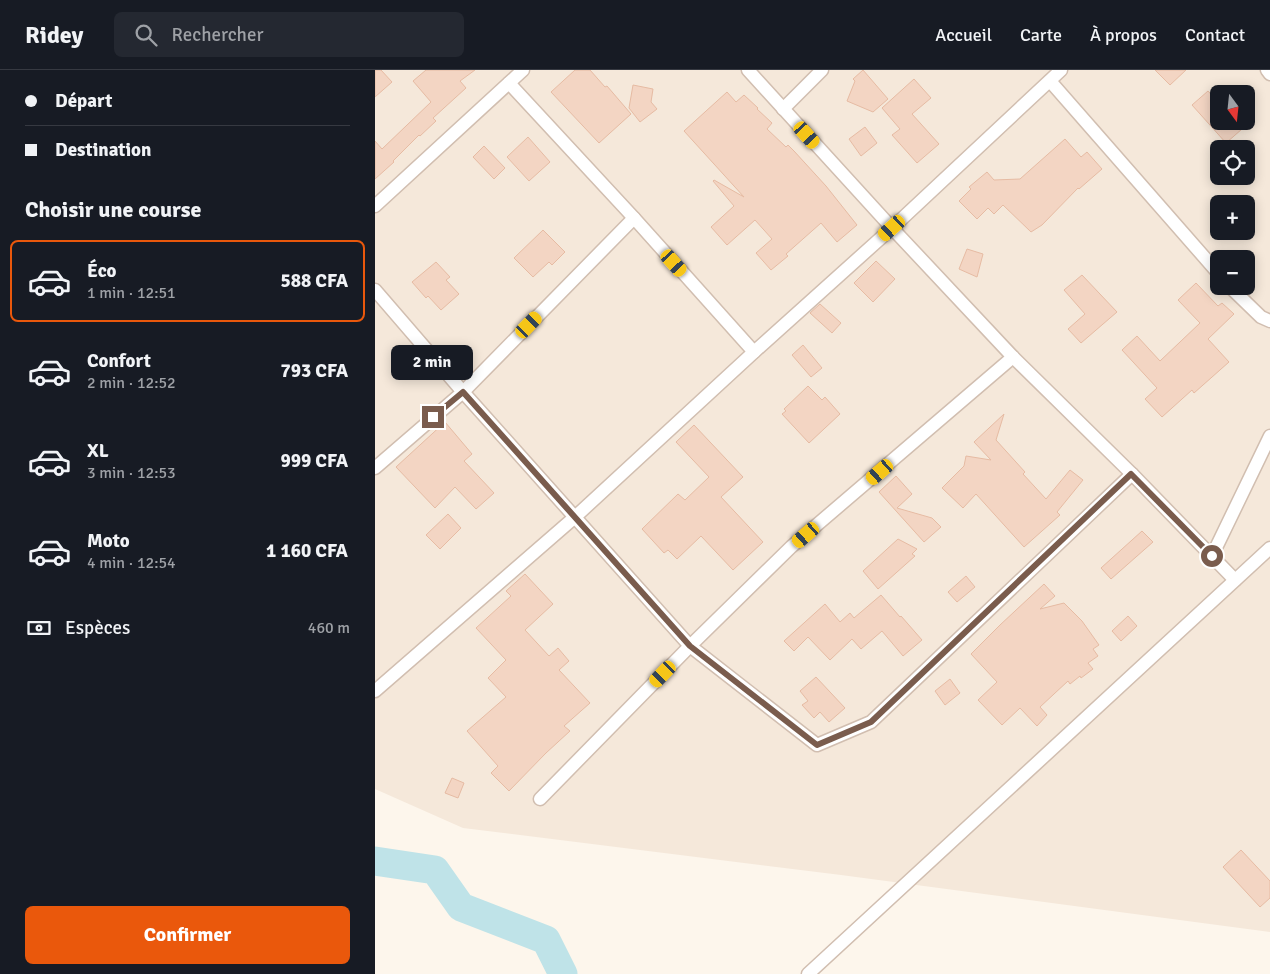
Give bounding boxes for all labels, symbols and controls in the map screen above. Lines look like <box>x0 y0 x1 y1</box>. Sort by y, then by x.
search box <box>114 12 464 57</box>
text: Ridey <box>25 20 84 50</box>
icon: search <box>132 21 160 49</box>
text: Rechercher <box>172 23 263 47</box>
text: Accueil <box>935 24 992 46</box>
text: Carte <box>1020 24 1062 46</box>
text: À propos <box>1090 24 1157 46</box>
text: Contact <box>1185 24 1245 46</box>
north arrow <box>1210 85 1255 130</box>
map controls <box>1210 85 1255 295</box>
text: Départ <box>55 89 112 113</box>
car <box>791 119 822 151</box>
text: Destination <box>55 138 151 162</box>
button: locate <box>1210 140 1255 185</box>
button: + <box>1210 195 1255 240</box>
text: Choisir une course <box>25 196 201 223</box>
car <box>875 212 908 244</box>
car <box>658 247 689 279</box>
button: − <box>1210 250 1255 295</box>
icon: car <box>27 259 72 304</box>
text: Éco <box>87 259 117 283</box>
text: 588 CFA <box>280 269 348 293</box>
text: 1 min · 12:51 <box>87 283 176 303</box>
car <box>513 309 544 341</box>
callout: 2 min <box>392 344 474 380</box>
icon: car <box>27 349 72 394</box>
text: Confort <box>87 349 151 373</box>
text: 2 min <box>413 352 451 372</box>
text: 793 CFA <box>280 359 348 383</box>
text: 2 min · 12:52 <box>87 373 176 393</box>
route end <box>422 406 444 428</box>
icon: car <box>27 439 72 484</box>
text: XL <box>87 439 109 463</box>
text: 999 CFA <box>280 449 348 473</box>
car <box>863 456 896 488</box>
text: 3 min · 12:53 <box>87 463 176 483</box>
car <box>789 519 822 551</box>
icon: car <box>27 529 72 574</box>
text: Moto <box>87 529 130 553</box>
text: 1 160 CFA <box>266 539 348 563</box>
route start <box>1201 545 1223 567</box>
text: 4 min · 12:54 <box>87 553 176 573</box>
icon: cash <box>25 614 53 642</box>
text: Espèces <box>65 616 130 640</box>
text: 460 m <box>308 618 350 638</box>
car <box>647 658 678 690</box>
button: Confirmer <box>25 906 350 964</box>

